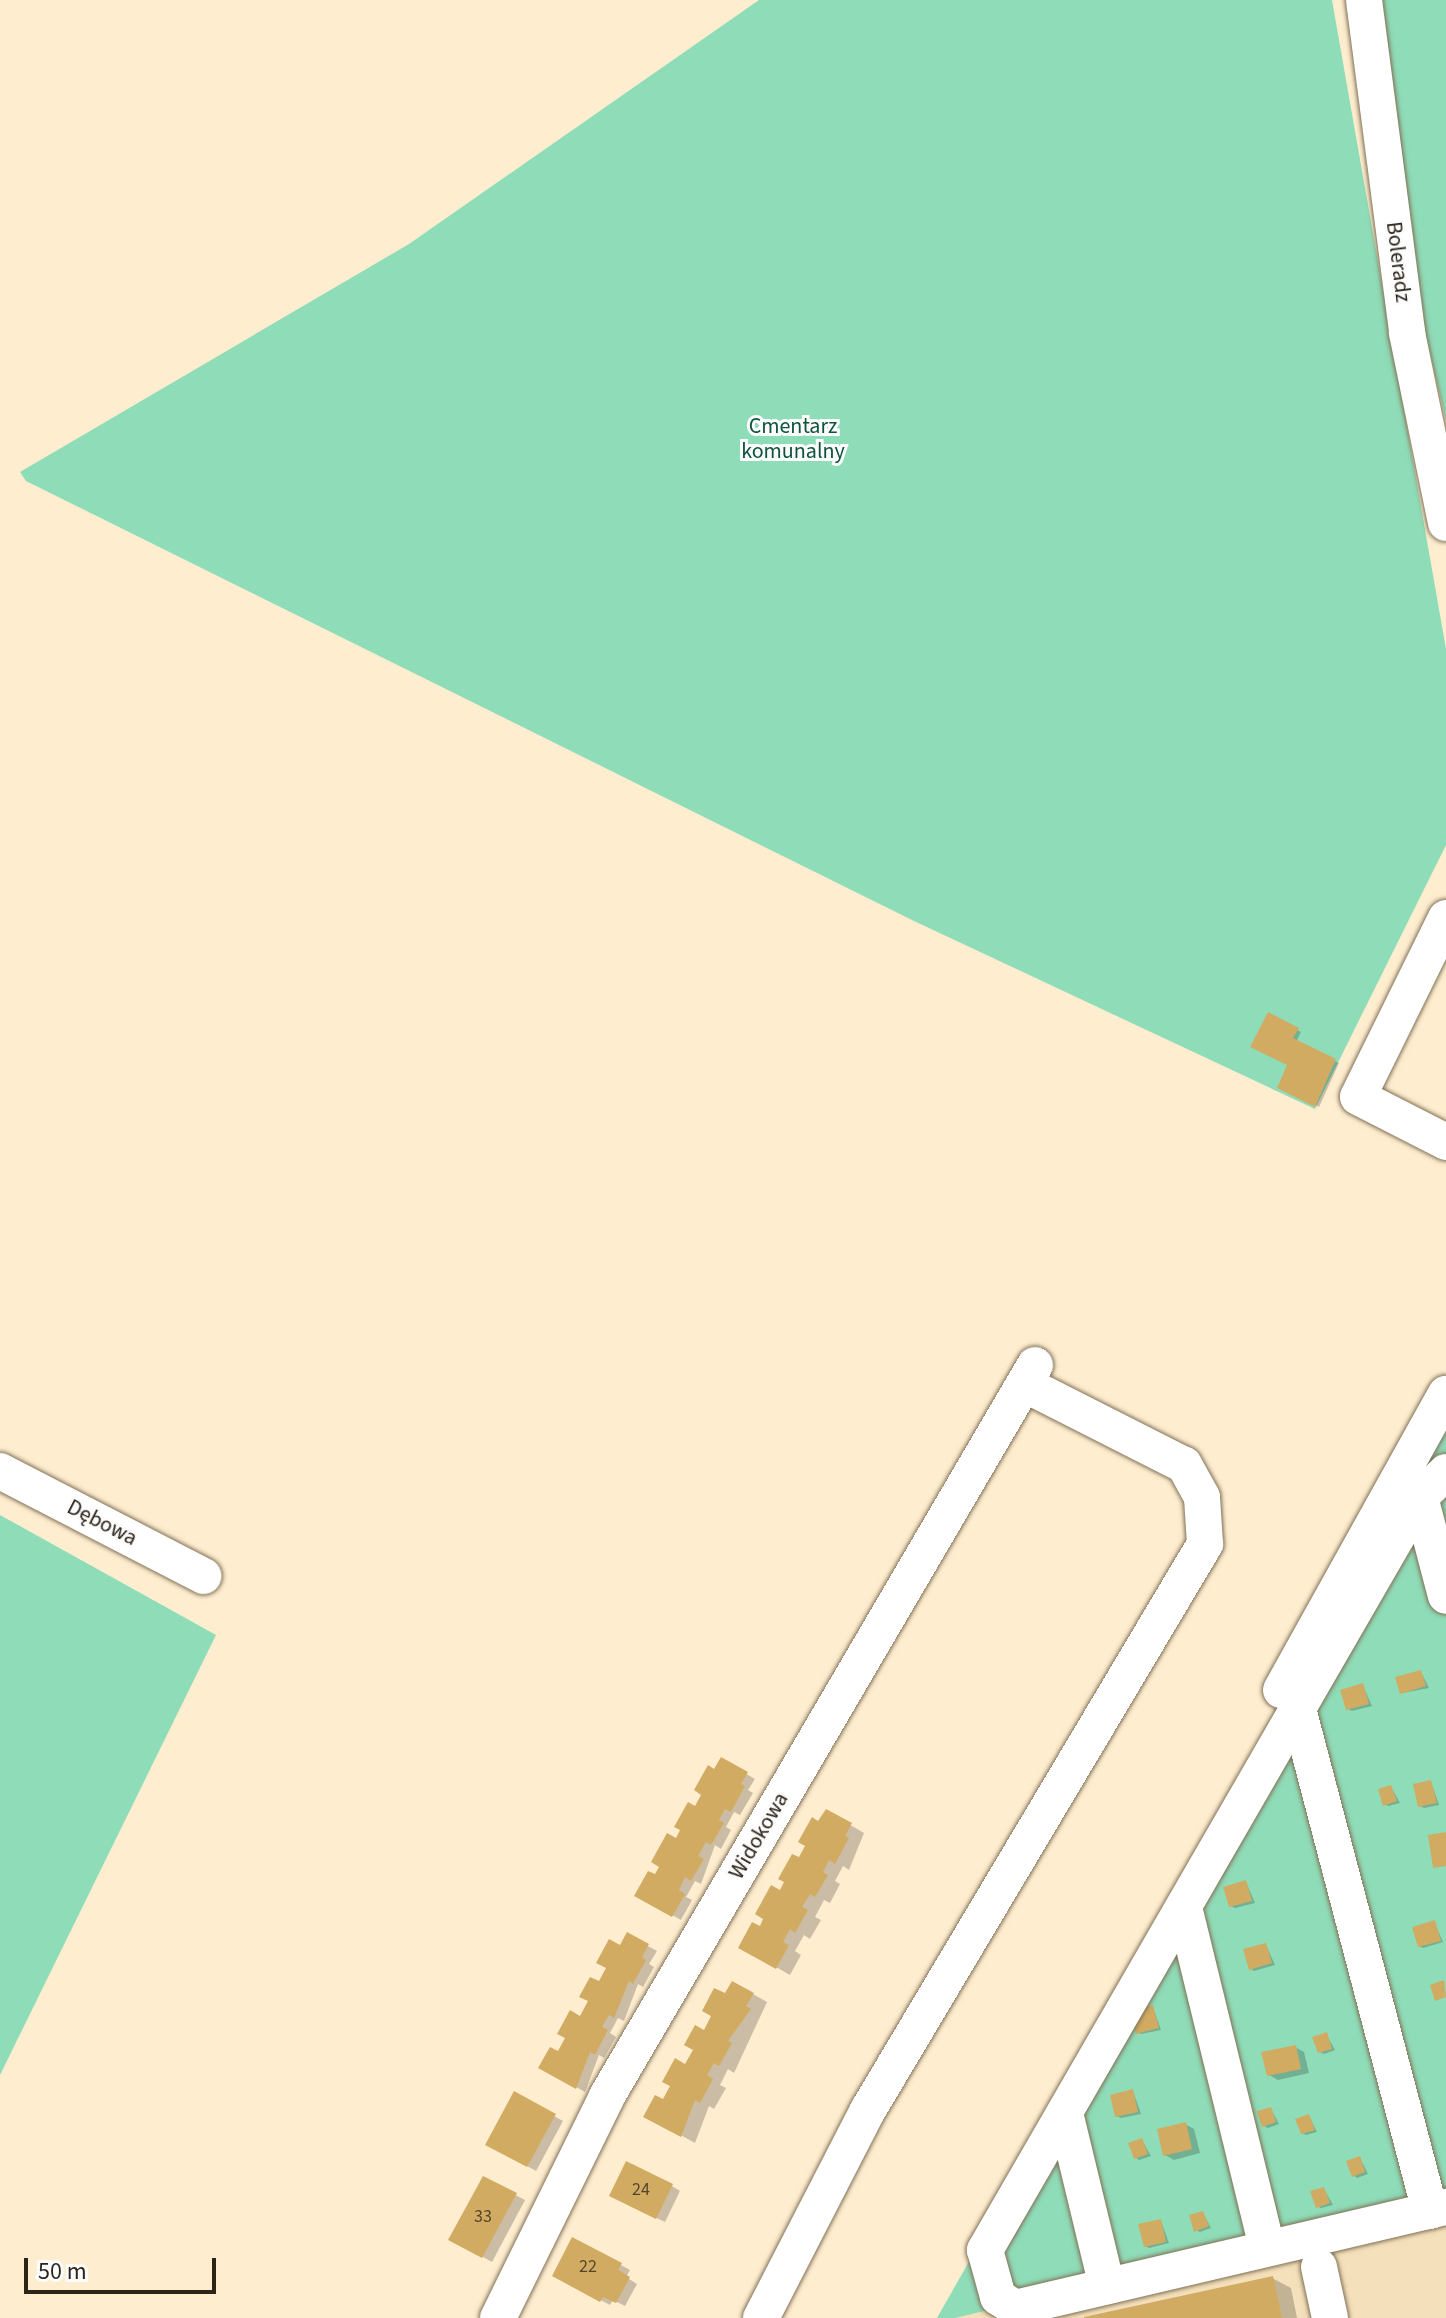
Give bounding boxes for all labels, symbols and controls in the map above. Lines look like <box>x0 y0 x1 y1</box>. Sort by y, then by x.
street label: Boleradz <box>1380 220 1416 304</box>
park label: Cmentarz komunalny <box>741 413 845 464</box>
street label: Dębowa <box>63 1494 141 1552</box>
street label: Widokowa <box>724 1788 794 1884</box>
house number: 24 <box>632 2179 650 2201</box>
house number: 33 <box>474 2206 492 2228</box>
scale bar <box>28 2242 220 2292</box>
text: 50 m <box>38 2254 87 2289</box>
house number: 22 <box>579 2256 597 2278</box>

